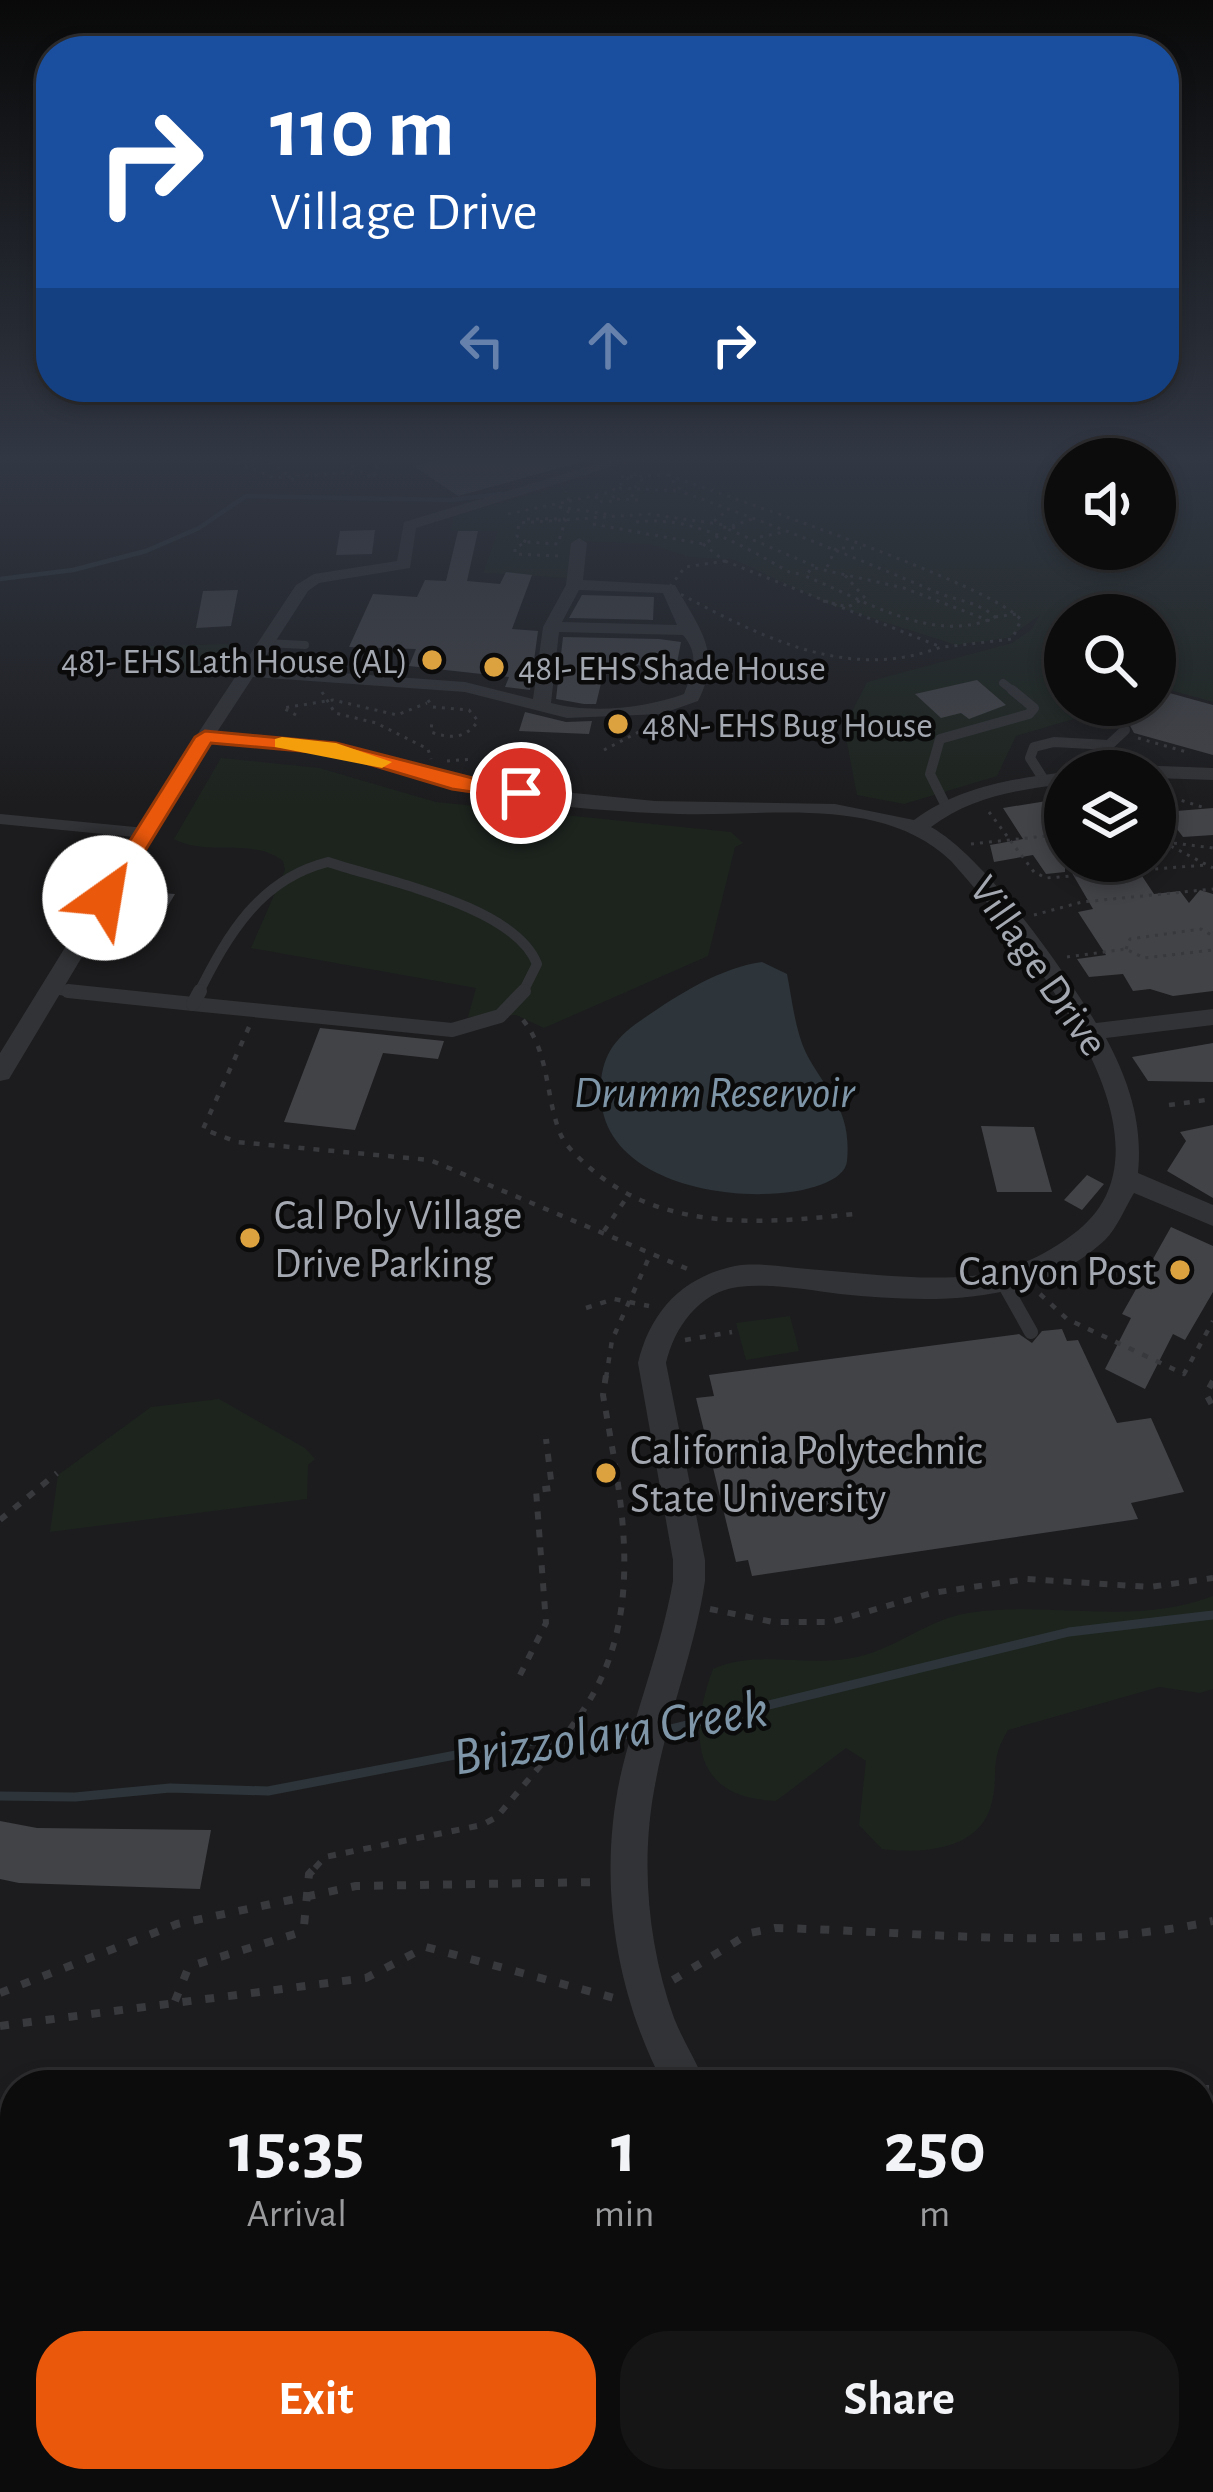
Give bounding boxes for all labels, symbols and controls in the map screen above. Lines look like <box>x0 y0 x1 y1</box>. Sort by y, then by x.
icon: right <box>72 84 228 240</box>
text: 110 m <box>270 88 455 172</box>
text: Village Drive <box>270 186 538 240</box>
icon: left <box>449 312 515 378</box>
icon: ahead <box>575 312 641 378</box>
icon: right <box>701 312 767 378</box>
map controls <box>1044 438 1176 882</box>
button: sound <box>1044 438 1176 570</box>
button: search <box>1044 594 1176 726</box>
place label: 48J- EHS Lath House (AL) <box>61 644 408 680</box>
marker: 48J- EHS Lath House (AL) <box>419 647 445 673</box>
place label: 48I- EHS Shade House <box>518 651 826 687</box>
marker: 48I- EHS Shade House <box>481 654 507 680</box>
place label: 48N- EHS Bug House <box>642 708 933 744</box>
marker: 48N- EHS Bug House <box>605 711 631 737</box>
pin <box>470 742 572 844</box>
button: layers <box>1044 750 1176 882</box>
icon: arrive <box>488 760 554 826</box>
position arrow <box>42 835 168 961</box>
street label: Village Drive <box>961 869 1115 1063</box>
water label: Drumm Reservoir <box>573 1071 856 1116</box>
place label: Cal Poly Village Drive Parking <box>274 1195 522 1285</box>
marker: Cal Poly Village Drive Parking <box>237 1225 263 1251</box>
place label: Canyon Post <box>959 1251 1156 1293</box>
marker: Canyon Post <box>1167 1257 1193 1283</box>
place label: California Polytechnic State University <box>630 1430 982 1520</box>
marker: California Polytechnic State University <box>593 1460 619 1486</box>
water label: Brizzolara Creek <box>449 1682 772 1785</box>
text: 15:35 <box>229 2113 365 2185</box>
text: 1 <box>611 2113 637 2185</box>
text: 250 <box>883 2113 986 2185</box>
text: Arrival <box>247 2195 347 2234</box>
text: min <box>594 2195 654 2234</box>
text: m <box>919 2195 950 2234</box>
button: Exit <box>36 2331 596 2469</box>
button: Share <box>620 2331 1179 2469</box>

